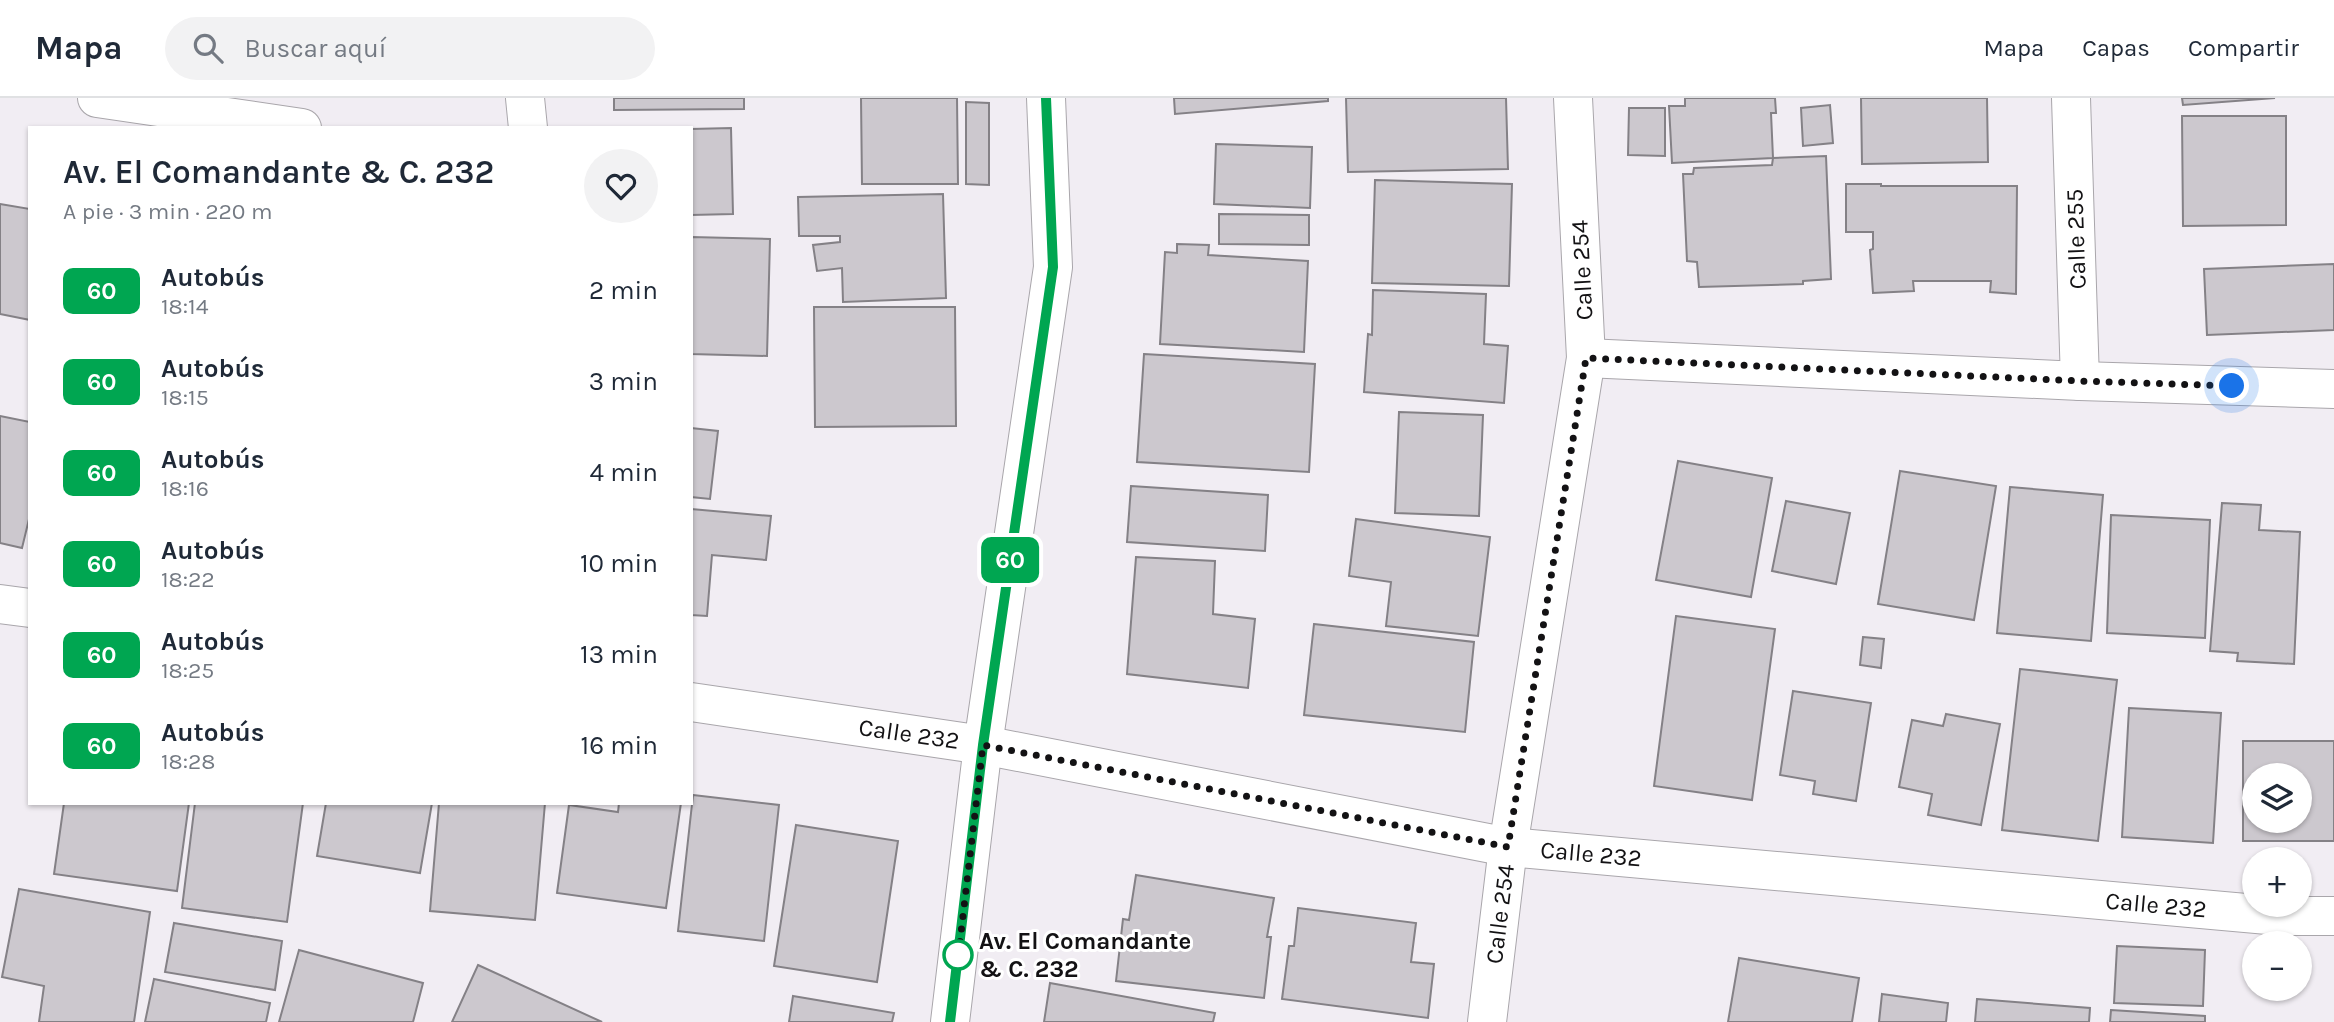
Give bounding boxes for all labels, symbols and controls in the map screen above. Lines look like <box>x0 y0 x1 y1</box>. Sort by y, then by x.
search box <box>165 17 655 80</box>
text: Mapa <box>35 29 123 67</box>
icon: search <box>189 29 227 67</box>
text: Buscar aquí <box>245 33 386 64</box>
text: Mapa <box>1983 34 2044 62</box>
text: Capas <box>2082 34 2150 62</box>
text: Compartir <box>2188 34 2299 62</box>
button: heart <box>584 149 658 223</box>
text: Av. El Comandante & C. 232 <box>63 153 494 191</box>
street label: Calle 255 <box>2060 188 2092 290</box>
text: A pie · 3 min · 220 m <box>63 198 272 225</box>
street label: Calle 254 <box>1565 219 1599 321</box>
text: Autobús <box>161 262 265 293</box>
text: 2 min <box>589 275 658 306</box>
text: 60 <box>87 277 116 305</box>
text: 18:14 <box>161 293 208 320</box>
text: Autobús <box>161 353 265 384</box>
text: 3 min <box>589 366 658 397</box>
text: 60 <box>87 368 116 396</box>
your location <box>2214 368 2249 403</box>
text: 18:15 <box>161 384 209 411</box>
text: Autobús <box>161 444 265 475</box>
text: 4 min <box>590 457 658 488</box>
text: 60 <box>87 459 116 487</box>
text: 18:16 <box>161 475 209 502</box>
text: Autobús <box>161 535 265 566</box>
line badge: 60 <box>978 537 1042 583</box>
text: 60 <box>995 546 1025 574</box>
text: 10 min <box>580 548 658 579</box>
text: 60 <box>87 550 116 578</box>
text: 18:22 <box>161 566 215 593</box>
text: Autobús <box>161 626 265 657</box>
text: 13 min <box>580 639 658 670</box>
text: 60 <box>87 641 116 669</box>
text: 18:25 <box>161 657 214 684</box>
street label: Calle 232 <box>857 713 961 755</box>
text: Autobús <box>161 717 265 748</box>
text: 16 min <box>581 730 658 761</box>
text: 60 <box>87 732 116 760</box>
text: 18:28 <box>161 748 216 775</box>
map controls <box>2242 763 2312 1001</box>
button: layers <box>2242 763 2312 833</box>
street label: Calle 232 <box>1539 836 1643 872</box>
button: + <box>2242 847 2312 917</box>
street label: Calle 254 <box>1480 863 1520 965</box>
street label: Calle 232 <box>2104 887 2208 923</box>
place label: Av. El Comandante & C. 232 <box>979 927 1191 983</box>
button: − <box>2242 931 2312 1001</box>
marker: Av. El Comandante & C. 232 <box>943 940 973 970</box>

